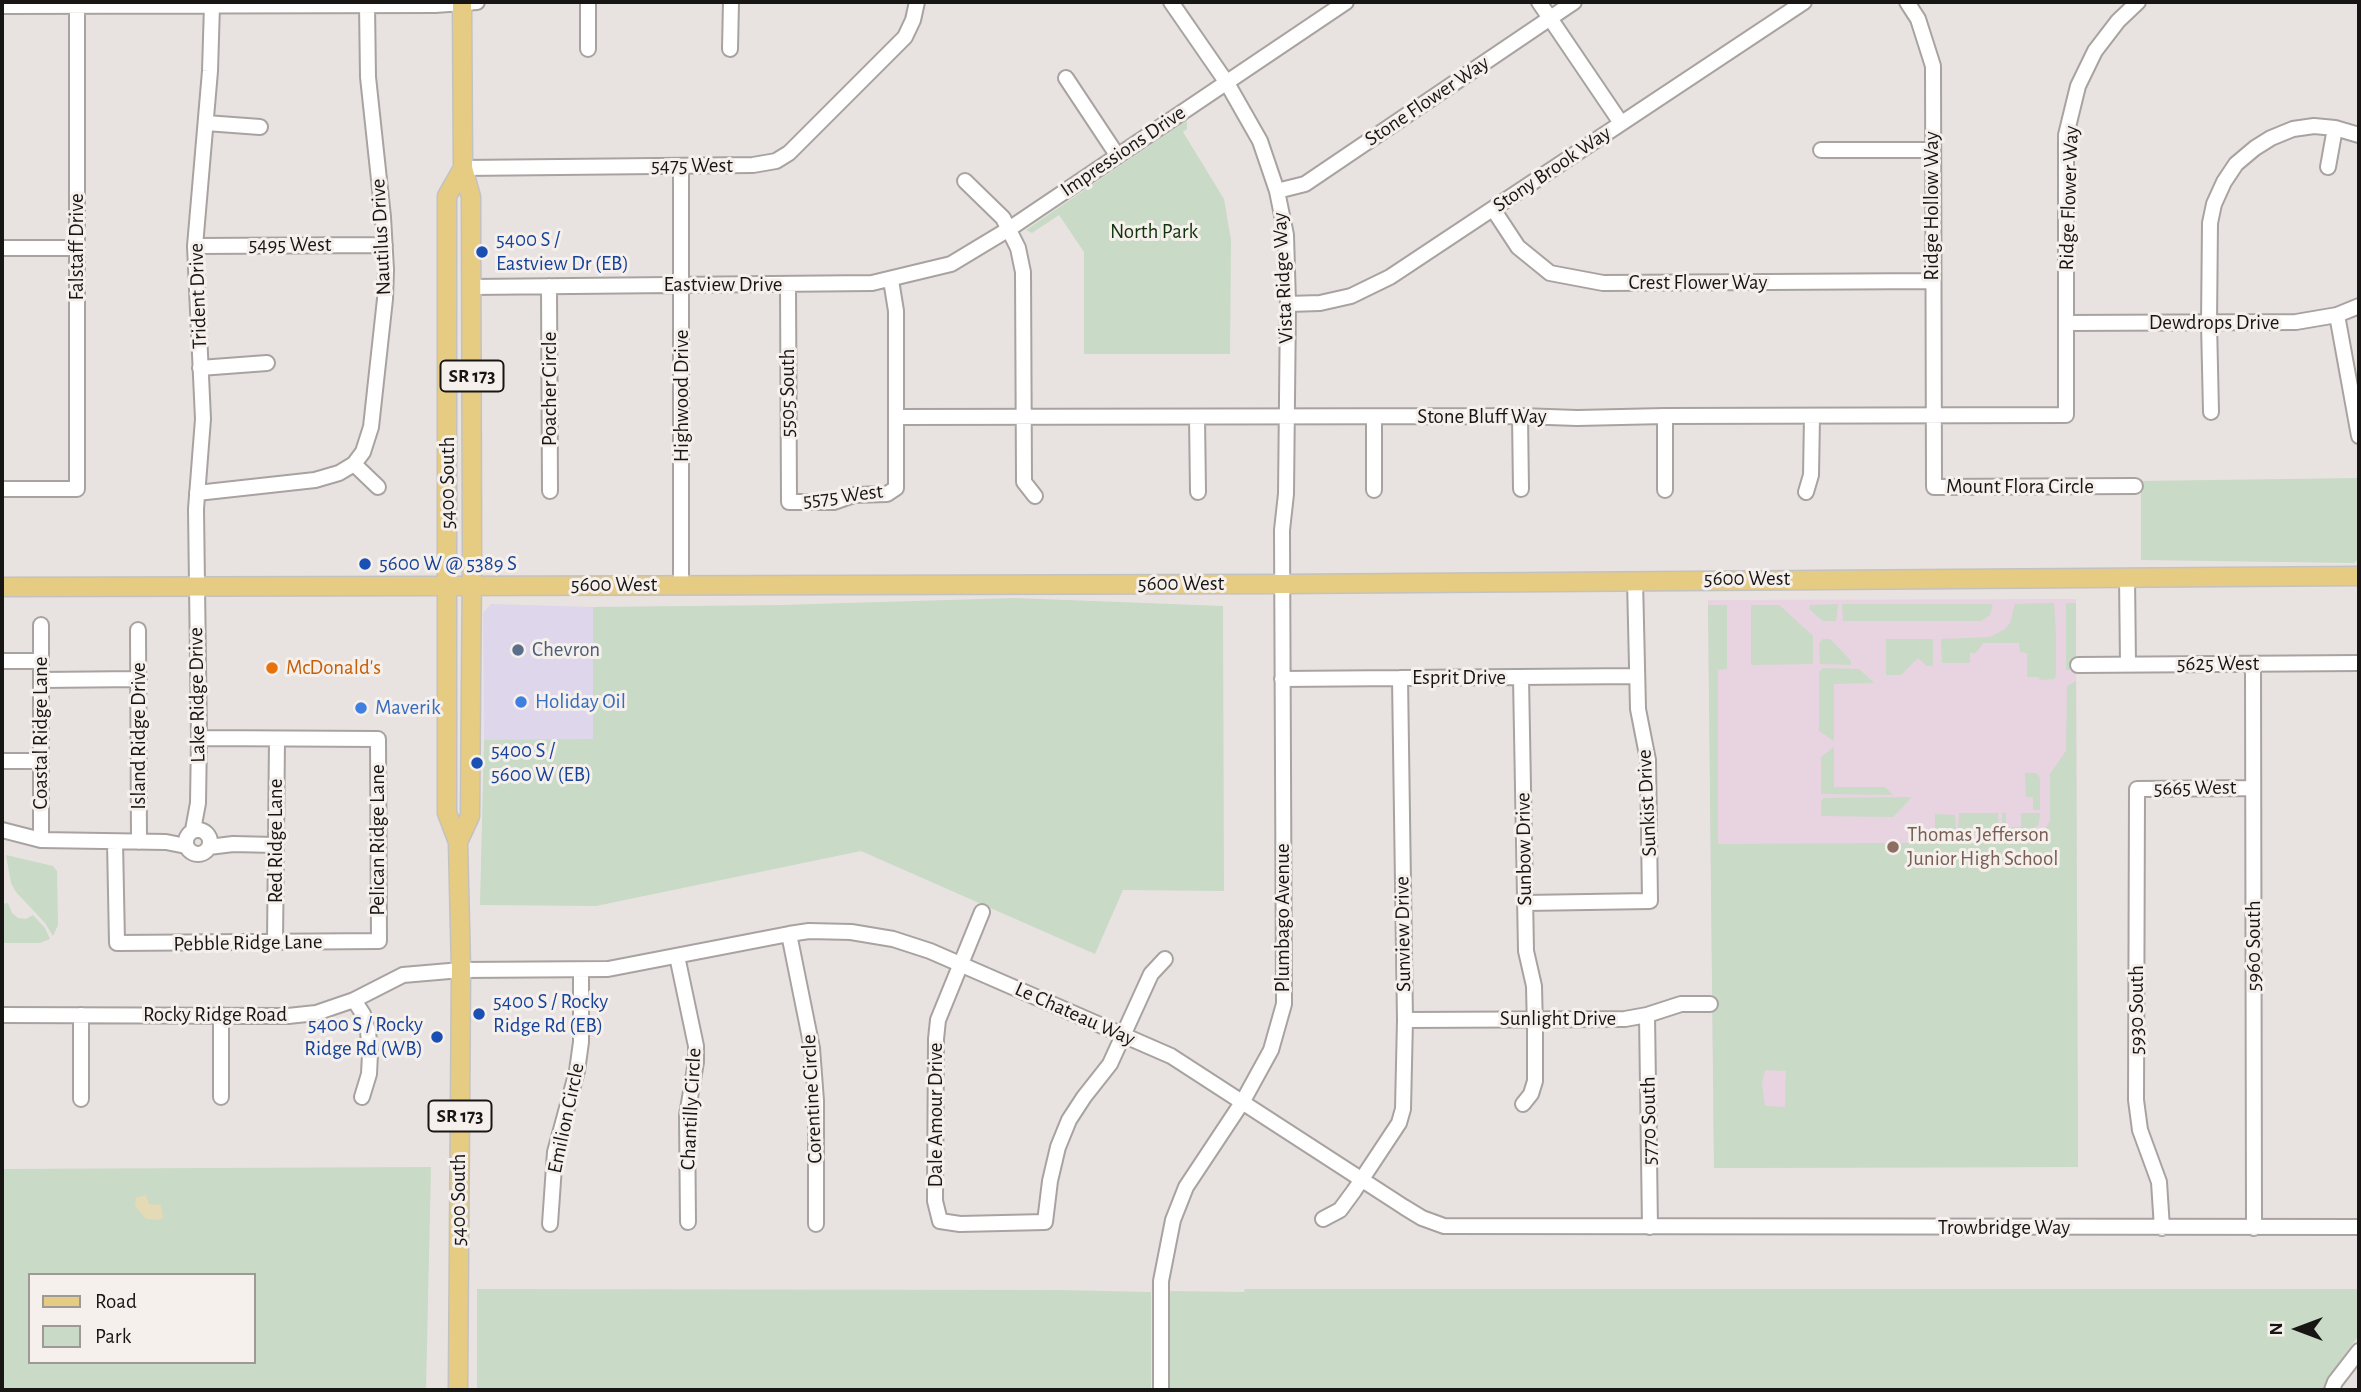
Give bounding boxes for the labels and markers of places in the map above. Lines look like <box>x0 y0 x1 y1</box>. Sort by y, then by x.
place label: 5400 S / Eastview Dr (EB) <box>496 227 629 277</box>
marker: 5400 S / Eastview Dr (EB) <box>474 244 490 260</box>
place label: 5600 W @ 5389 S <box>379 551 517 577</box>
marker: 5600 W @ 5389 S <box>357 556 373 572</box>
place label: Chevron <box>532 637 600 663</box>
marker: Chevron <box>510 642 526 658</box>
place label: McDonald's <box>286 655 381 681</box>
marker: McDonald's <box>264 660 280 676</box>
place label: Holiday Oil <box>535 689 626 715</box>
marker: Holiday Oil <box>513 694 529 710</box>
place label: Maverik <box>375 695 440 721</box>
marker: Maverik <box>353 700 369 716</box>
place label: 5400 S / 5600 W (EB) <box>491 738 591 788</box>
marker: 5400 S / 5600 W (EB) <box>469 755 485 771</box>
place label: Thomas Jefferson Junior High School <box>1907 822 2058 872</box>
marker: Thomas Jefferson Junior High School <box>1885 839 1901 855</box>
place label: 5400 S / Rocky Ridge Rd (EB) <box>493 989 608 1039</box>
marker: 5400 S / Rocky Ridge Rd (EB) <box>471 1006 487 1022</box>
place label: 5400 S / Rocky Ridge Rd (WB) <box>304 1012 423 1062</box>
marker: 5400 S / Rocky Ridge Rd (WB) <box>429 1029 445 1045</box>

